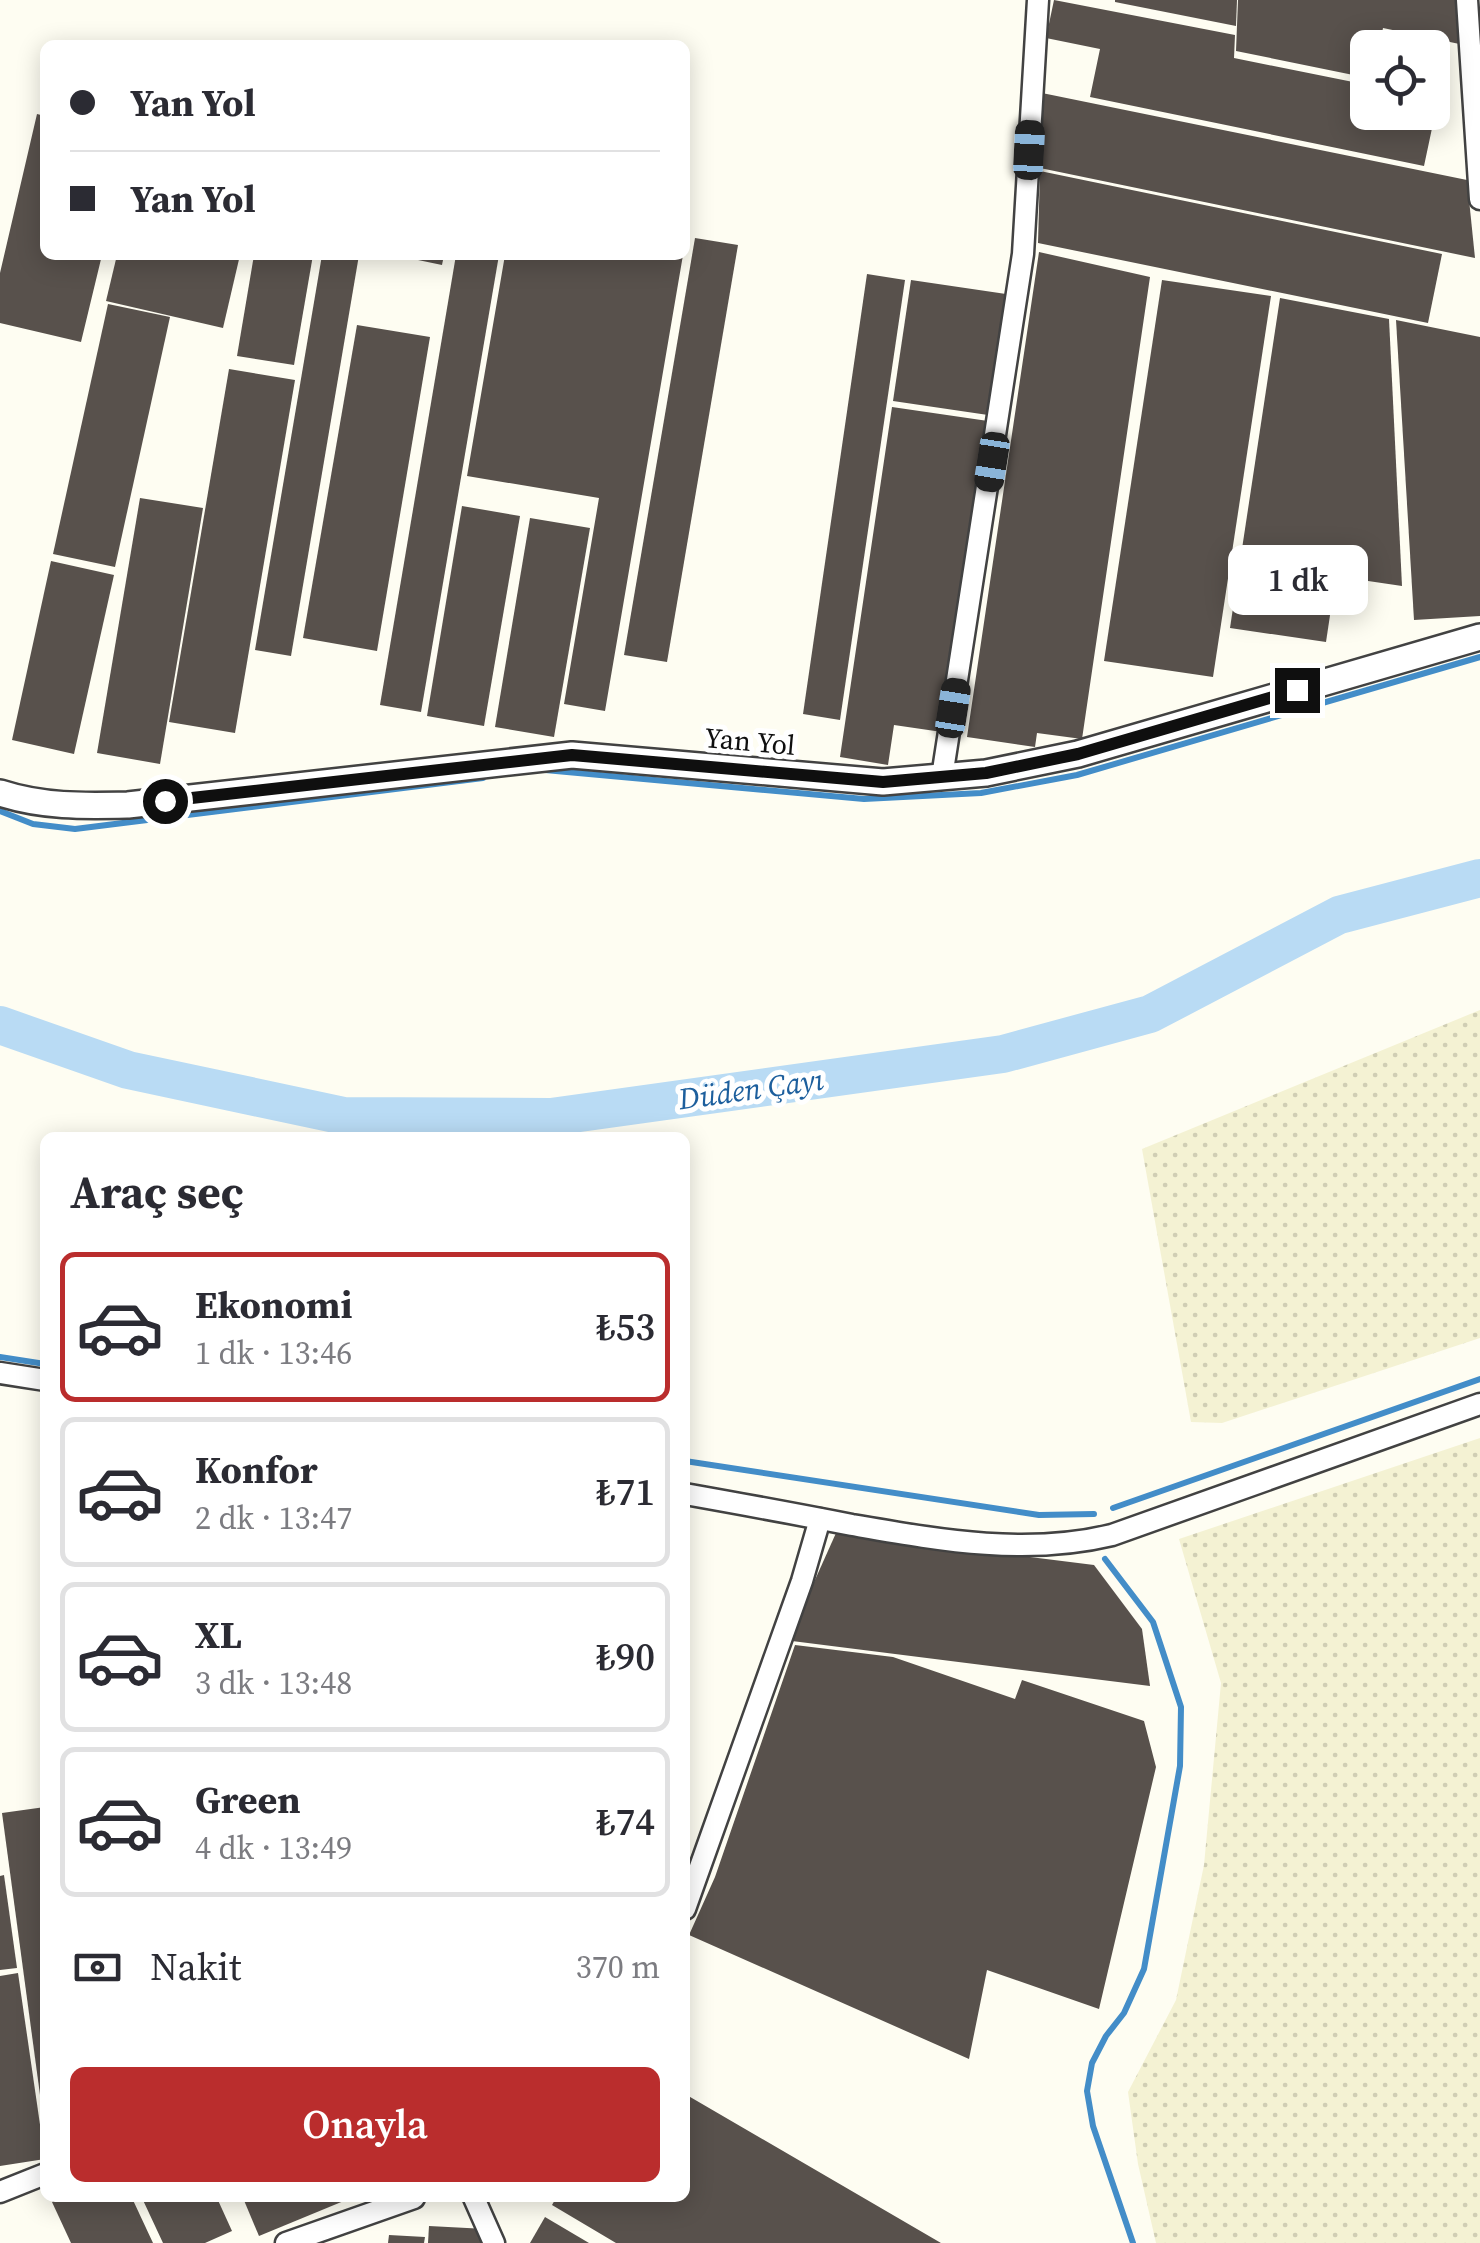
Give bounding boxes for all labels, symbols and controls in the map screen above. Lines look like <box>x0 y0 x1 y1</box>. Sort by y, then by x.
map controls <box>1350 30 1450 130</box>
button: locate <box>1350 30 1450 130</box>
text: Yan Yol <box>130 77 256 129</box>
car <box>1012 119 1046 181</box>
text: Yan Yol <box>130 173 256 225</box>
car <box>972 430 1012 494</box>
callout: 1 dk <box>1227 545 1367 615</box>
text: 1 dk <box>1268 558 1328 602</box>
route end <box>1275 668 1320 713</box>
car <box>933 676 973 740</box>
street label: Yan Yol <box>703 718 797 764</box>
route start <box>143 779 188 824</box>
water label: Düden Çayı <box>675 1059 826 1120</box>
text: Araç seç <box>70 1161 244 1223</box>
text: Ekonomi <box>195 1279 352 1331</box>
icon: car <box>75 1282 165 1372</box>
text: ₺53 <box>596 1301 655 1353</box>
text: 1 dk · 13:46 <box>195 1331 352 1375</box>
text: Konfor <box>195 1444 318 1496</box>
icon: car <box>75 1447 165 1537</box>
text: ₺71 <box>596 1466 655 1518</box>
text: 2 dk · 13:47 <box>195 1496 352 1540</box>
text: XL <box>195 1609 242 1661</box>
icon: car <box>75 1612 165 1702</box>
text: ₺90 <box>596 1631 655 1683</box>
text: 3 dk · 13:48 <box>195 1661 352 1705</box>
text: Green <box>195 1774 301 1826</box>
icon: car <box>75 1777 165 1867</box>
text: ₺74 <box>596 1796 655 1848</box>
text: 4 dk · 13:49 <box>195 1826 352 1870</box>
icon: cash <box>70 1940 125 1995</box>
text: Nakit <box>150 1941 241 1993</box>
text: 370 m <box>576 1945 660 1989</box>
button: Onayla <box>70 2067 660 2182</box>

